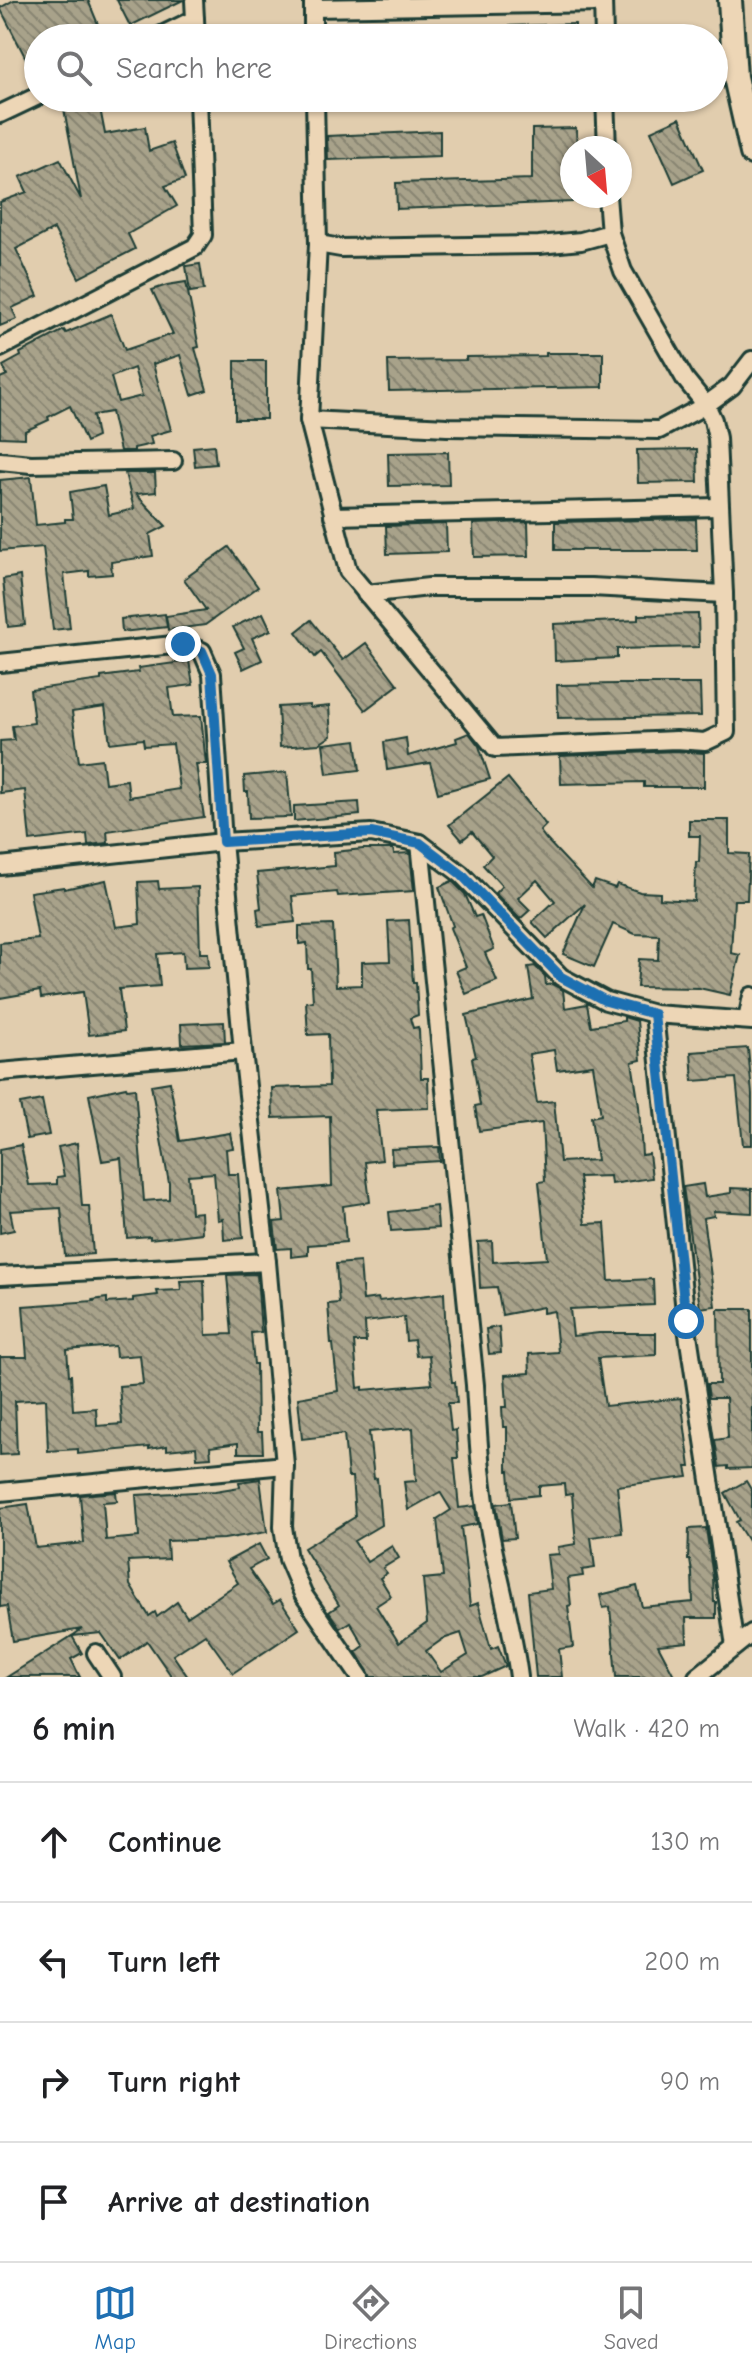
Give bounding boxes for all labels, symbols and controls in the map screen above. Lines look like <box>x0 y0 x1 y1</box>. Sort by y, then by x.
search box <box>24 24 728 112</box>
icon: search <box>52 46 96 90</box>
text: Search here <box>116 51 272 86</box>
north arrow <box>560 136 632 208</box>
route end <box>165 626 201 662</box>
route start <box>668 1303 704 1339</box>
text: 6 min <box>32 1709 116 1749</box>
text: Walk · 420 m <box>573 1714 720 1744</box>
icon: ahead <box>32 1820 76 1864</box>
text: Continue <box>108 1825 222 1860</box>
text: 130 m <box>651 1827 720 1857</box>
icon: left <box>32 1940 76 1984</box>
text: Turn left <box>108 1945 220 1980</box>
text: 200 m <box>645 1947 720 1977</box>
icon: right <box>32 2060 76 2104</box>
text: Turn right <box>108 2065 240 2100</box>
text: 90 m <box>660 2067 720 2097</box>
icon: arrive <box>32 2180 76 2224</box>
text: Arrive at destination <box>108 2185 370 2220</box>
tab: Map <box>93 2281 137 2355</box>
tab: Directions <box>324 2281 417 2355</box>
tab: Saved <box>604 2281 659 2355</box>

